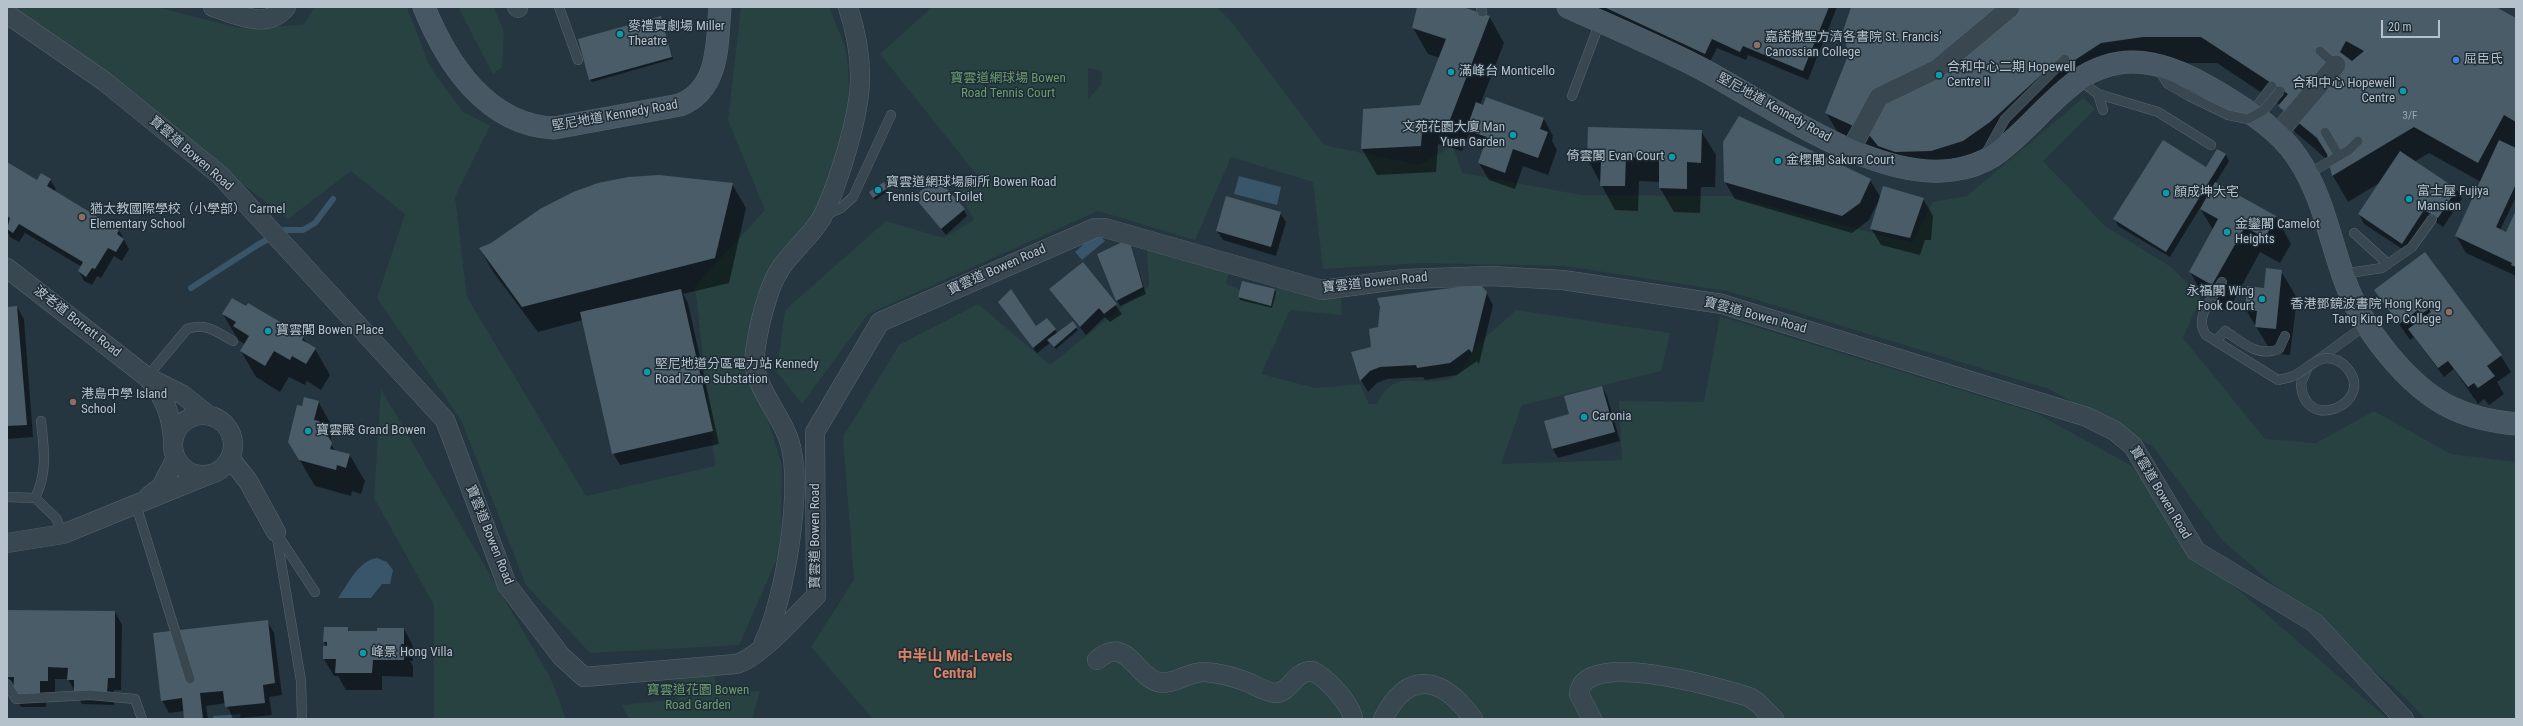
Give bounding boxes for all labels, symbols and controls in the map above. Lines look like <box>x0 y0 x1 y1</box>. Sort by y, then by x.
scale bar <box>2383 12 2442 38</box>
place label: 麥禮賢劇場 Miller Theatre <box>628 19 725 50</box>
text: 20 m <box>2388 20 2412 34</box>
marker: 麥禮賢劇場 Miller Theatre <box>615 29 625 39</box>
place label: 嘉諾撒聖方濟各書院 St. Francis' Canossian College <box>1765 30 1941 61</box>
marker: 嘉諾撒聖方濟各書院 St. Francis' Canossian College <box>1752 40 1762 50</box>
place label: 屈臣氏 <box>2464 52 2503 68</box>
marker: 屈臣氏 <box>2451 55 2461 65</box>
place label: 合和中心二期 Hopewell Centre II <box>1947 60 2076 91</box>
place label: 滿峰台 Monticello <box>1459 64 1555 80</box>
marker: 滿峰台 Monticello <box>1446 67 1456 77</box>
street label: 堅尼地道 Kennedy Road <box>1714 70 1834 146</box>
marker: 合和中心二期 Hopewell Centre II <box>1934 70 1944 80</box>
park label: 寶雲道網球場 Bowen Road Tennis Court <box>950 71 1066 102</box>
place label: 合和中心 Hopewell Centre <box>2292 76 2395 107</box>
marker: 合和中心 Hopewell Centre <box>2398 86 2408 96</box>
street label: 堅尼地道 Kennedy Road <box>551 97 679 135</box>
house number: 3/F <box>2403 109 2417 123</box>
street label: 寶雲道 Bowen Road <box>146 113 236 195</box>
place label: 文苑花園大廈 Man Yuen Garden <box>1402 120 1505 151</box>
marker: 文苑花園大廈 Man Yuen Garden <box>1508 130 1518 140</box>
place label: 倚雲閣 Evan Court <box>1566 149 1664 165</box>
marker: 倚雲閣 Evan Court <box>1667 152 1677 162</box>
place label: 金櫻閣 Sakura Court <box>1786 153 1894 169</box>
marker: 金櫻閣 Sakura Court <box>1773 156 1783 166</box>
place label: 寶雲道網球場廁所 Bowen Road Tennis Court Toilet <box>886 175 1057 206</box>
place label: 富士屋 Fujiya Mansion <box>2417 184 2489 215</box>
marker: 寶雲道網球場廁所 Bowen Road Tennis Court Toilet <box>873 185 883 195</box>
place label: 顏成坤大宅 <box>2174 185 2239 201</box>
marker: 顏成坤大宅 <box>2161 188 2171 198</box>
marker: 富士屋 Fujiya Mansion <box>2404 194 2414 204</box>
place label: 猶太教國際學校（小學部） Carmel Elementary School <box>90 202 285 233</box>
marker: 猶太教國際學校（小學部） Carmel Elementary School <box>77 212 87 222</box>
place label: 金鑾閣 Camelot Heights <box>2235 217 2320 248</box>
marker: 金鑾閣 Camelot Heights <box>2222 227 2232 237</box>
street label: 寶雲道 Bowen Road <box>946 241 1048 299</box>
street label: 寶雲道 Bowen Road <box>1322 270 1428 296</box>
street label: 波老道 Borrett Road <box>30 283 124 361</box>
place label: 永福閣 Wing Fook Court <box>2186 284 2254 315</box>
marker: 永福閣 Wing Fook Court <box>2257 294 2267 304</box>
street label: 寶雲道 Bowen Road <box>1702 295 1808 337</box>
place label: 香港鄧鏡波書院 Hong Kong Tang King Po College <box>2291 297 2441 328</box>
marker: 香港鄧鏡波書院 Hong Kong Tang King Po College <box>2444 307 2454 317</box>
place label: 寶雲閣 Bowen Place <box>276 323 384 339</box>
marker: 寶雲閣 Bowen Place <box>263 326 273 336</box>
place label: 堅尼地道分區電力站 Kennedy Road Zone Substation <box>655 357 819 388</box>
marker: 堅尼地道分區電力站 Kennedy Road Zone Substation <box>642 367 652 377</box>
place label: 港島中學 Island School <box>81 387 167 418</box>
marker: 港島中學 Island School <box>68 397 78 407</box>
place label: Caronia <box>1592 409 1631 425</box>
marker: Caronia <box>1579 412 1589 422</box>
place label: 寶雲殿 Grand Bowen <box>316 423 426 439</box>
marker: 寶雲殿 Grand Bowen <box>303 426 313 436</box>
street label: 寶雲道 Bowen Road <box>2126 444 2194 542</box>
street label: 寶雲道 Bowen Road <box>462 483 516 587</box>
street label: 寶雲道 Bowen Road <box>808 483 824 589</box>
place label: 峰景 Hong Villa <box>371 645 453 661</box>
marker: 峰景 Hong Villa <box>358 648 368 658</box>
district label: 中半山 Mid-Levels Central <box>897 648 1013 683</box>
park label: 寶雲道花園 Bowen Road Garden <box>647 683 749 714</box>

